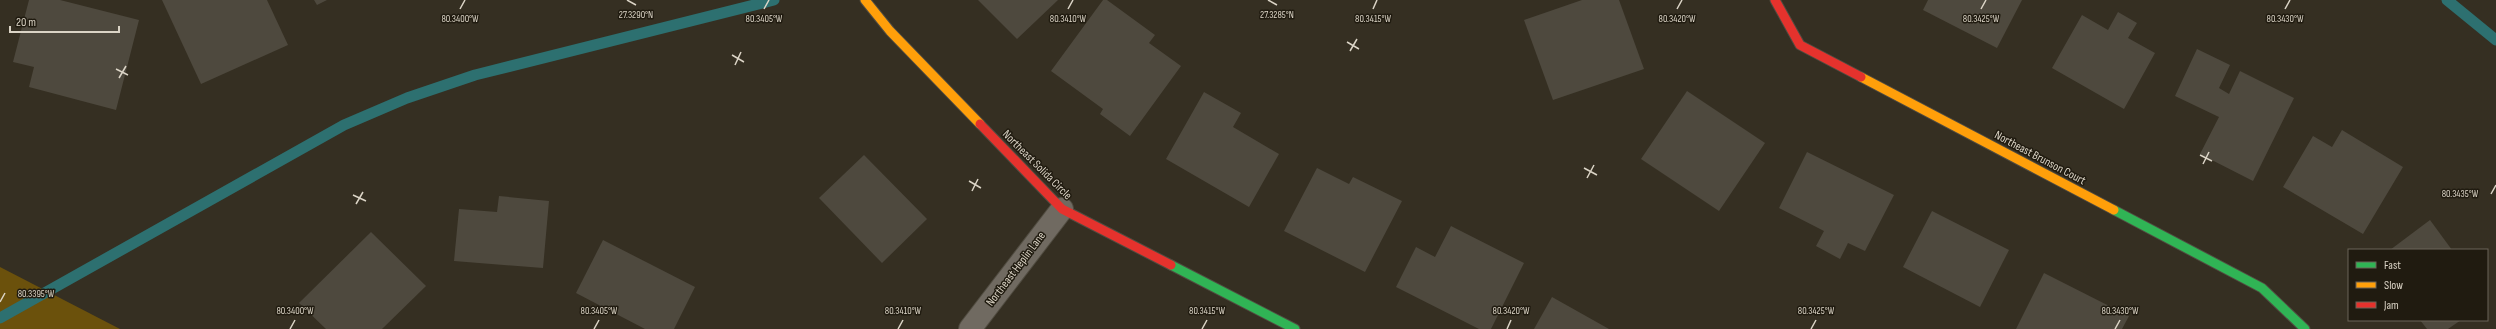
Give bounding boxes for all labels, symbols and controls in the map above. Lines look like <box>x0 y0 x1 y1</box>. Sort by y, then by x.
scale bar <box>10 8 119 34</box>
text: 27.3290°N <box>619 9 653 21</box>
text: 27.3285°N <box>1260 9 1294 21</box>
text: 80.3400°W <box>441 13 479 25</box>
text: 80.3405°W <box>746 13 783 25</box>
text: 80.3410°W <box>1050 13 1087 25</box>
text: 80.3415°W <box>1355 13 1391 25</box>
text: 80.3420°W <box>1659 13 1696 25</box>
text: 80.3425°W <box>1963 13 2000 25</box>
text: 80.3430°W <box>2267 13 2304 25</box>
text: 20 m <box>16 15 36 30</box>
street label: Northeast Solida Circle <box>999 127 1075 203</box>
street label: Northeast Brunson Court <box>1992 128 2088 188</box>
text: 80.3435°W <box>2442 188 2479 200</box>
street label: Northeast Heplin Lane <box>983 229 1049 309</box>
legend <box>2348 249 2488 321</box>
text: Fast <box>2384 258 2401 273</box>
text: Slow <box>2384 278 2403 293</box>
text: 80.3395°W <box>18 288 55 300</box>
text: Jam <box>2383 298 2399 313</box>
text: 80.3400°W <box>276 305 314 317</box>
text: 80.3405°W <box>581 305 618 317</box>
text: 80.3410°W <box>885 305 922 317</box>
text: 80.3415°W <box>1189 305 1225 317</box>
text: 80.3420°W <box>1493 305 1530 317</box>
text: 80.3425°W <box>1798 305 1835 317</box>
text: 80.3430°W <box>2102 305 2139 317</box>

